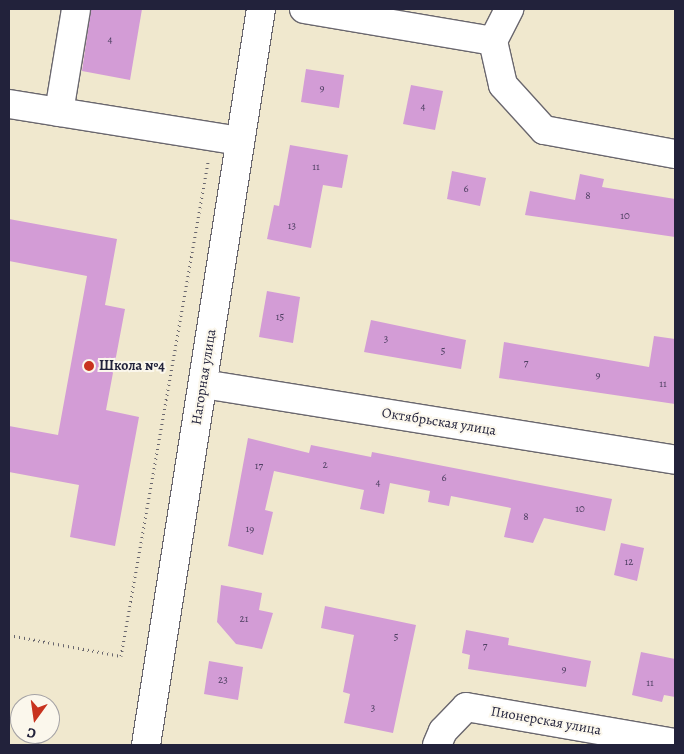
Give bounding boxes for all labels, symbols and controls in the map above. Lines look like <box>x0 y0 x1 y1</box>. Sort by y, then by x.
house number: 4 <box>108 33 112 47</box>
house number: 9 <box>319 81 325 95</box>
house number: 4 <box>421 100 425 114</box>
house number: 11 <box>312 160 320 174</box>
house number: 6 <box>463 182 469 196</box>
house number: 8 <box>585 189 591 203</box>
house number: 10 <box>620 209 630 223</box>
house number: 13 <box>288 219 296 233</box>
house number: 15 <box>276 310 284 324</box>
street label: Нагорная улица <box>188 328 220 426</box>
house number: 3 <box>384 332 388 346</box>
house number: 5 <box>441 344 445 358</box>
house number: 7 <box>524 356 528 370</box>
place label: Школа №4 <box>99 358 165 374</box>
marker: Школа №4 <box>83 360 95 372</box>
house number: 9 <box>595 368 601 382</box>
house number: 11 <box>659 377 667 391</box>
street label: Октябрьская улица <box>381 405 497 439</box>
house number: 2 <box>322 458 328 472</box>
house number: 17 <box>255 459 263 473</box>
house number: 6 <box>441 471 447 485</box>
house number: 4 <box>376 476 380 490</box>
house number: 10 <box>575 502 585 516</box>
house number: 8 <box>523 510 529 524</box>
house number: 19 <box>246 522 254 536</box>
house number: 12 <box>625 555 633 569</box>
house number: 21 <box>240 612 248 626</box>
house number: 5 <box>394 630 398 644</box>
house number: 7 <box>483 639 487 653</box>
house number: 9 <box>561 662 567 676</box>
house number: 23 <box>218 673 228 687</box>
house number: 11 <box>646 676 654 690</box>
north arrow <box>10 694 60 744</box>
house number: 3 <box>371 701 375 715</box>
street label: Пионерская улица <box>490 703 602 739</box>
text: С <box>25 723 38 743</box>

